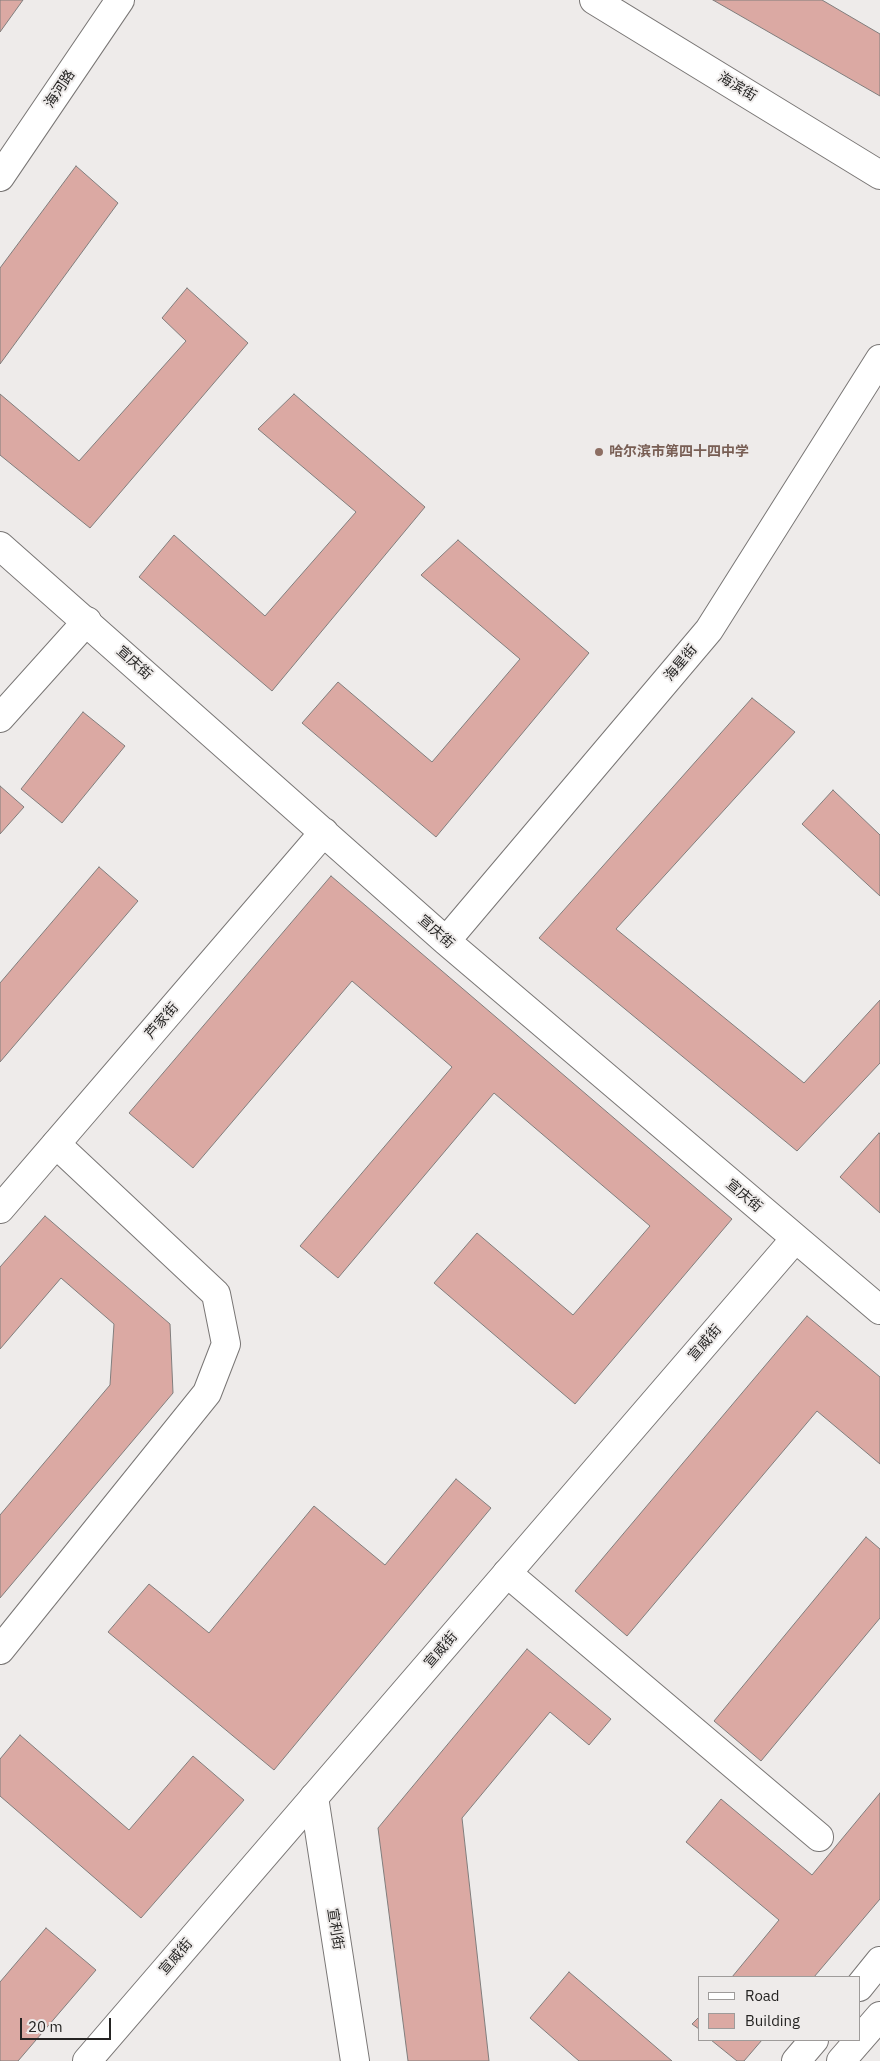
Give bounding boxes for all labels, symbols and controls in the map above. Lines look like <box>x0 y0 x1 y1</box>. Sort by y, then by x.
street label: 海河路 <box>41 67 79 111</box>
street label: 海滨街 <box>715 69 759 105</box>
place label: 哈尔滨市第四十四中学 <box>609 444 749 460</box>
marker: 哈尔滨市第四十四中学 <box>593 446 605 458</box>
street label: 海星街 <box>661 642 701 684</box>
street label: 宣庆街 <box>113 643 155 683</box>
street label: 宣庆街 <box>415 912 457 952</box>
street label: 芦家街 <box>142 1000 182 1042</box>
street label: 宣庆街 <box>723 1176 765 1216</box>
street label: 宣威街 <box>685 1322 725 1364</box>
street label: 宣威街 <box>421 1629 461 1671</box>
street label: 宣利街 <box>323 1907 347 1951</box>
street label: 宣威街 <box>156 1936 196 1978</box>
legend <box>698 1976 860 2041</box>
text: Road <box>745 1986 780 2005</box>
scale bar <box>22 2008 114 2040</box>
text: Building <box>745 2011 800 2030</box>
text: 20 m <box>28 2017 63 2036</box>

